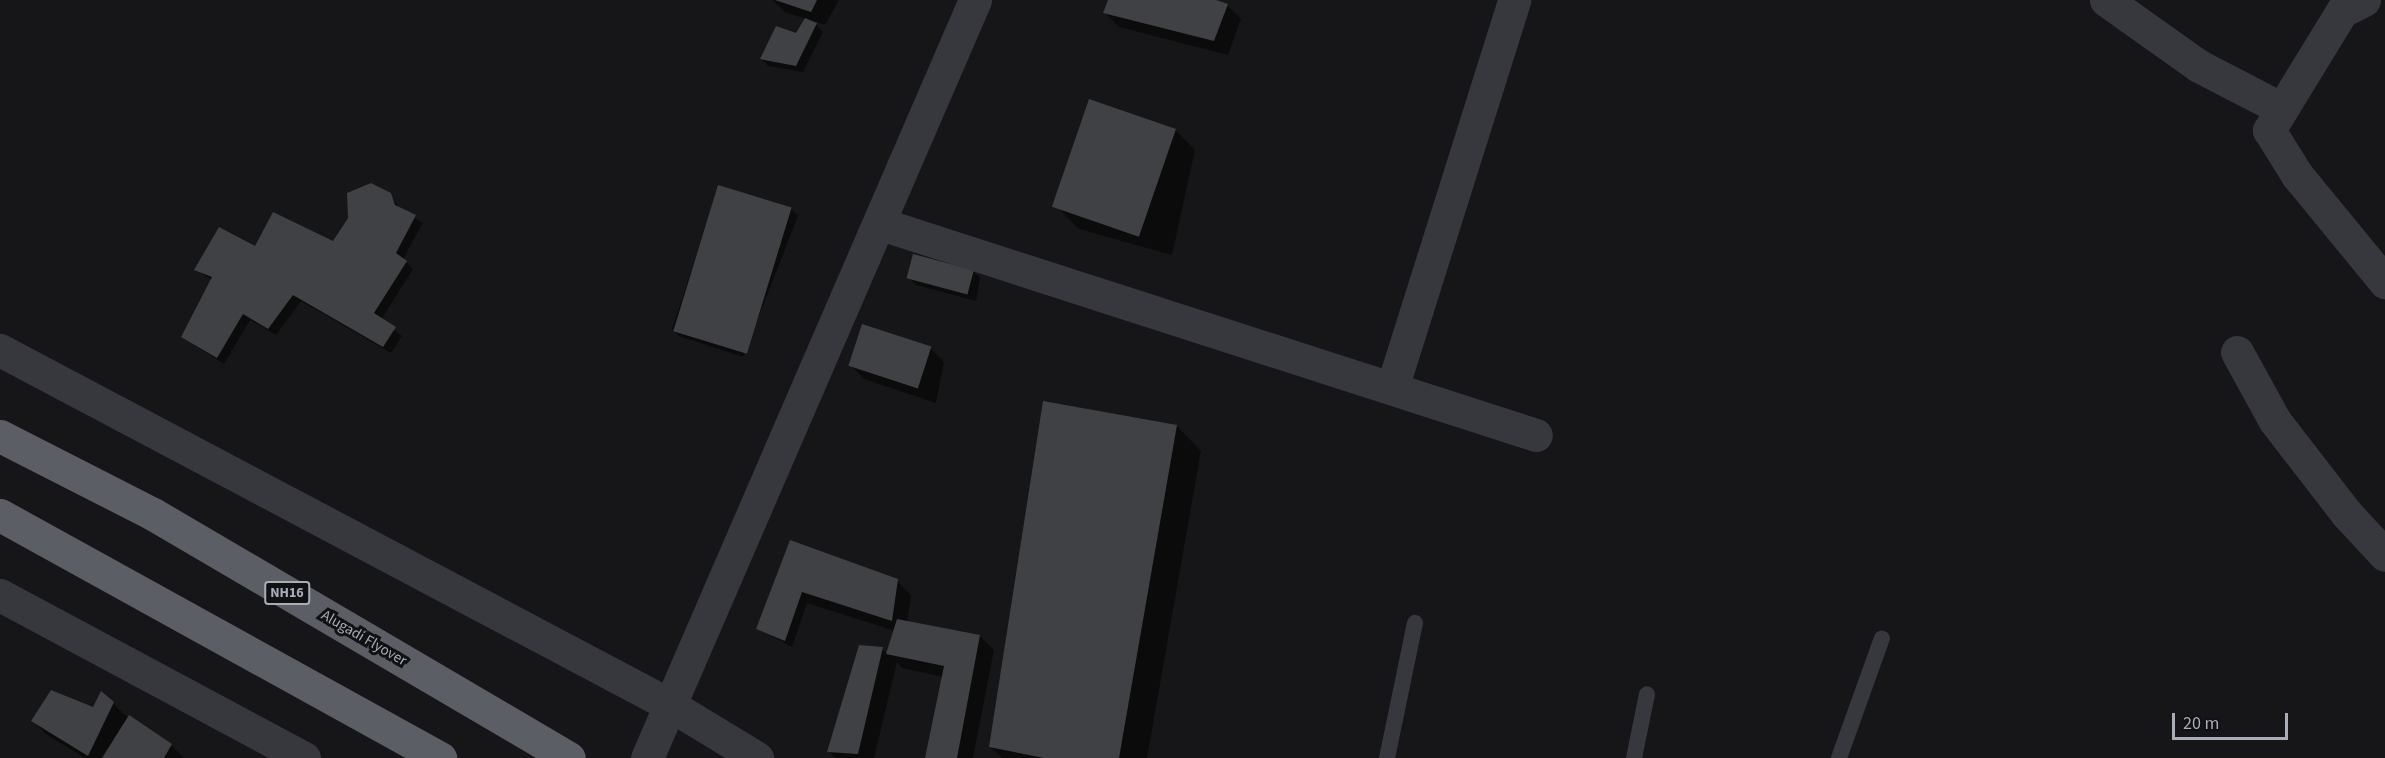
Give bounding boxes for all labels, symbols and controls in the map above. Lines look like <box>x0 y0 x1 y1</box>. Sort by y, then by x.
road number: NH16 <box>263 582 311 604</box>
street label: Alugadi Flyover <box>318 606 410 670</box>
scale bar <box>2175 701 2290 739</box>
text: 20 m <box>2183 711 2219 736</box>

